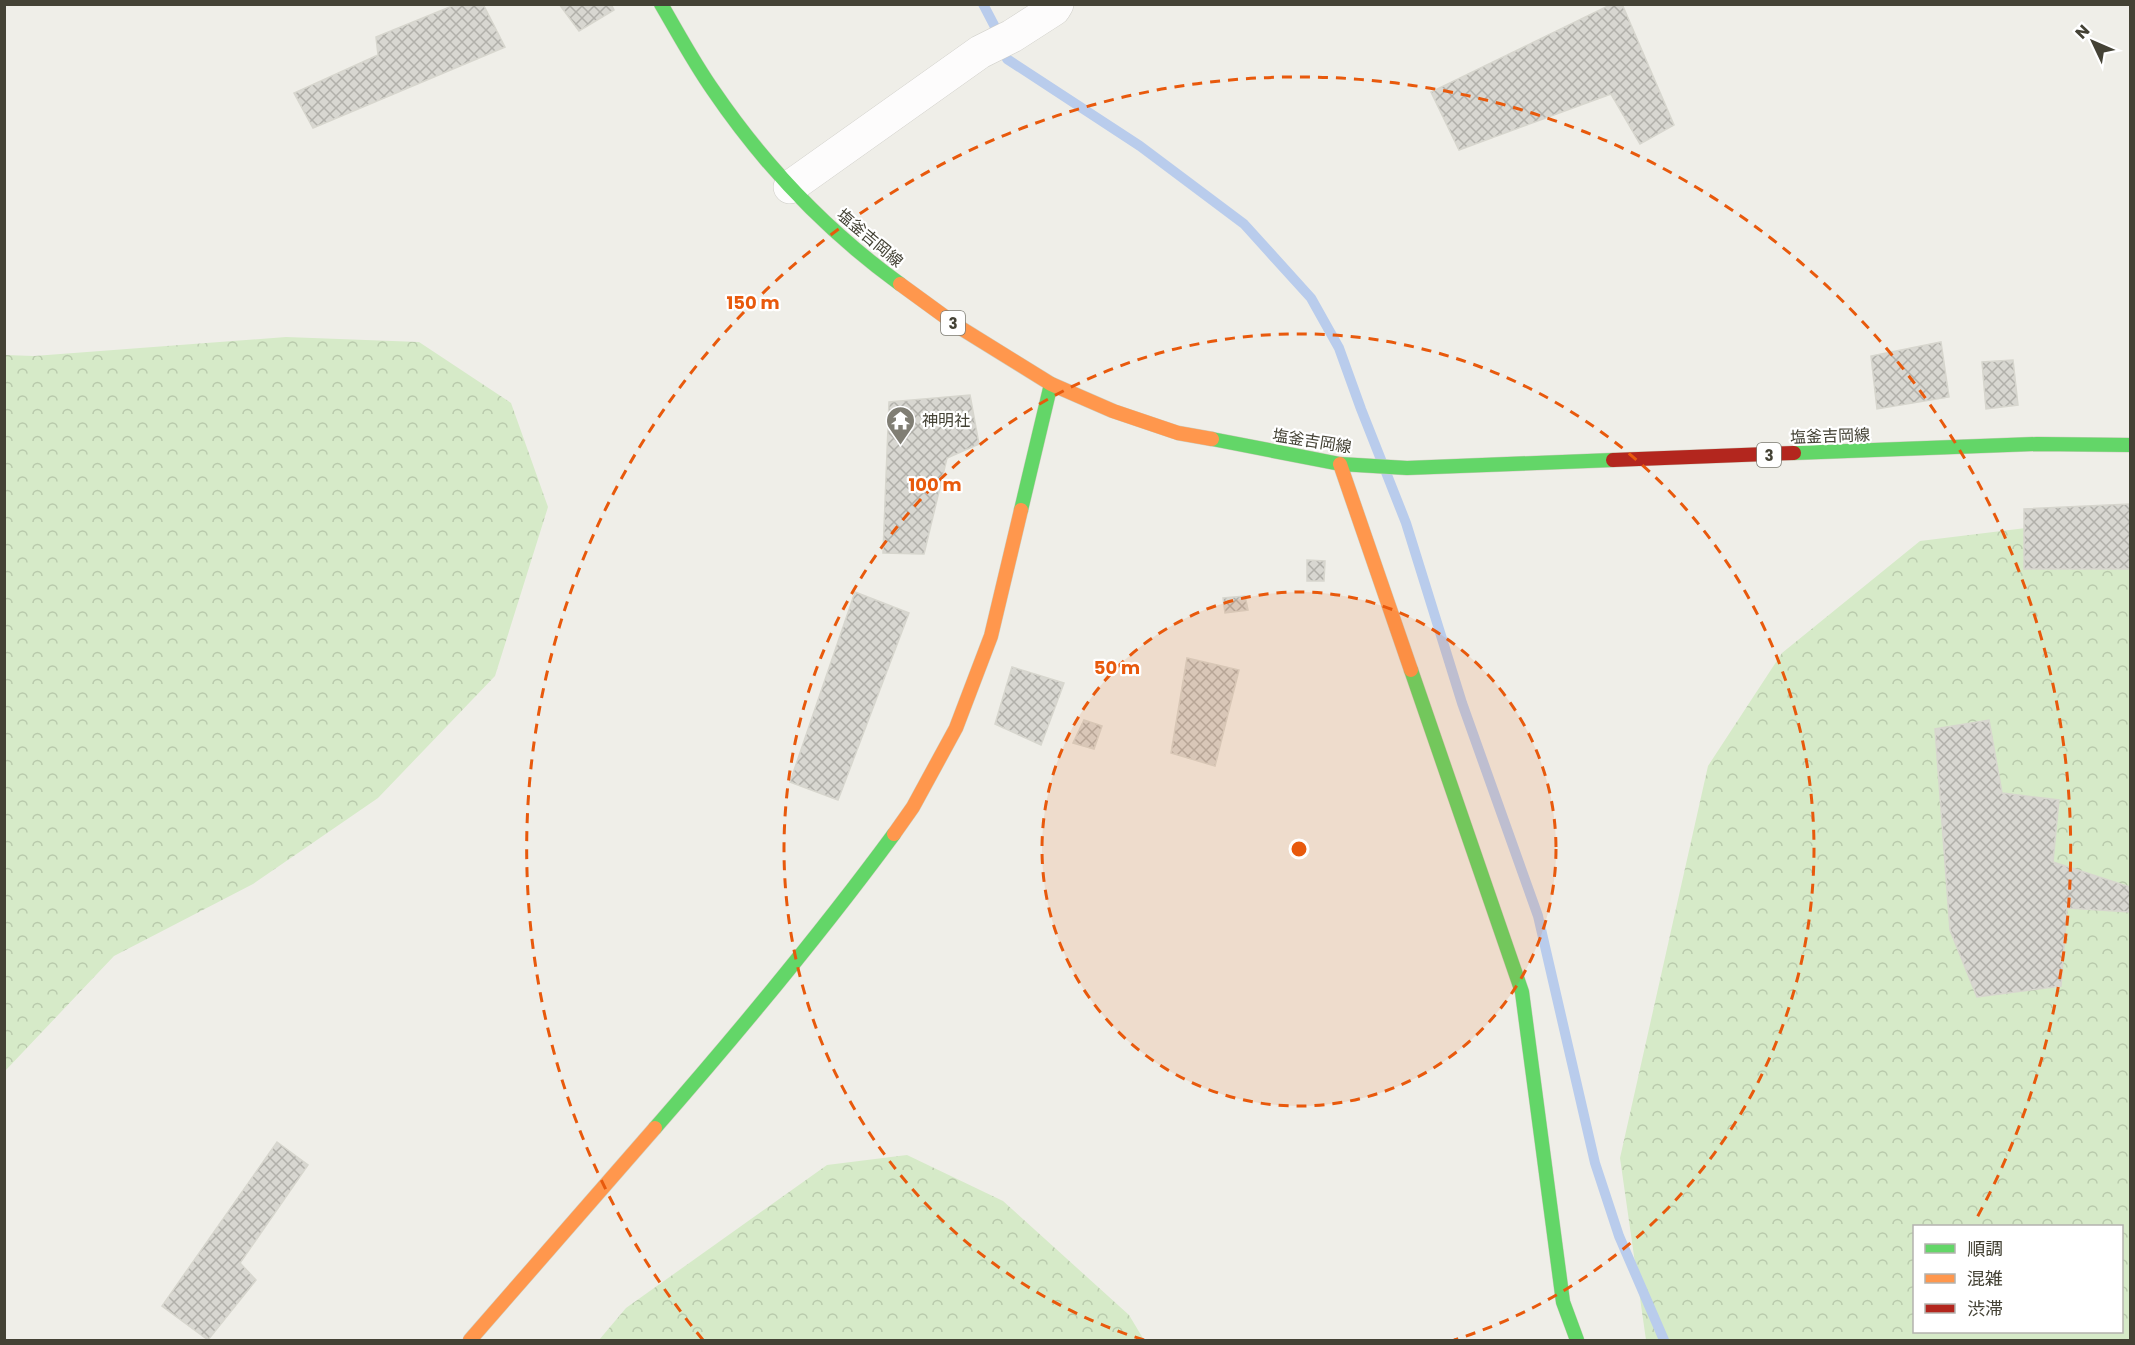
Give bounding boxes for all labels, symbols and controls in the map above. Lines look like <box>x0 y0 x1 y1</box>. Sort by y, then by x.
north arrow <box>2063 12 2123 72</box>
text: N <box>2070 20 2095 44</box>
street label: 塩釜吉岡線 <box>832 203 908 273</box>
text: 150 m <box>726 290 780 315</box>
road number: 3 <box>941 311 965 335</box>
temple icon: 神明社 <box>885 404 917 446</box>
place label: 神明社 <box>922 409 970 432</box>
street label: 塩釜吉岡線 <box>1271 423 1353 459</box>
street label: 塩釜吉岡線 <box>1790 423 1870 449</box>
road number: 3 <box>1757 443 1781 467</box>
text: 100 m <box>908 472 962 497</box>
text: 50 m <box>1094 655 1140 680</box>
centre of rings <box>1289 839 1309 859</box>
legend <box>1913 1225 2123 1333</box>
text: 順調 <box>1967 1236 2003 1261</box>
text: 混雑 <box>1967 1266 2003 1291</box>
text: 渋滞 <box>1967 1296 2003 1321</box>

